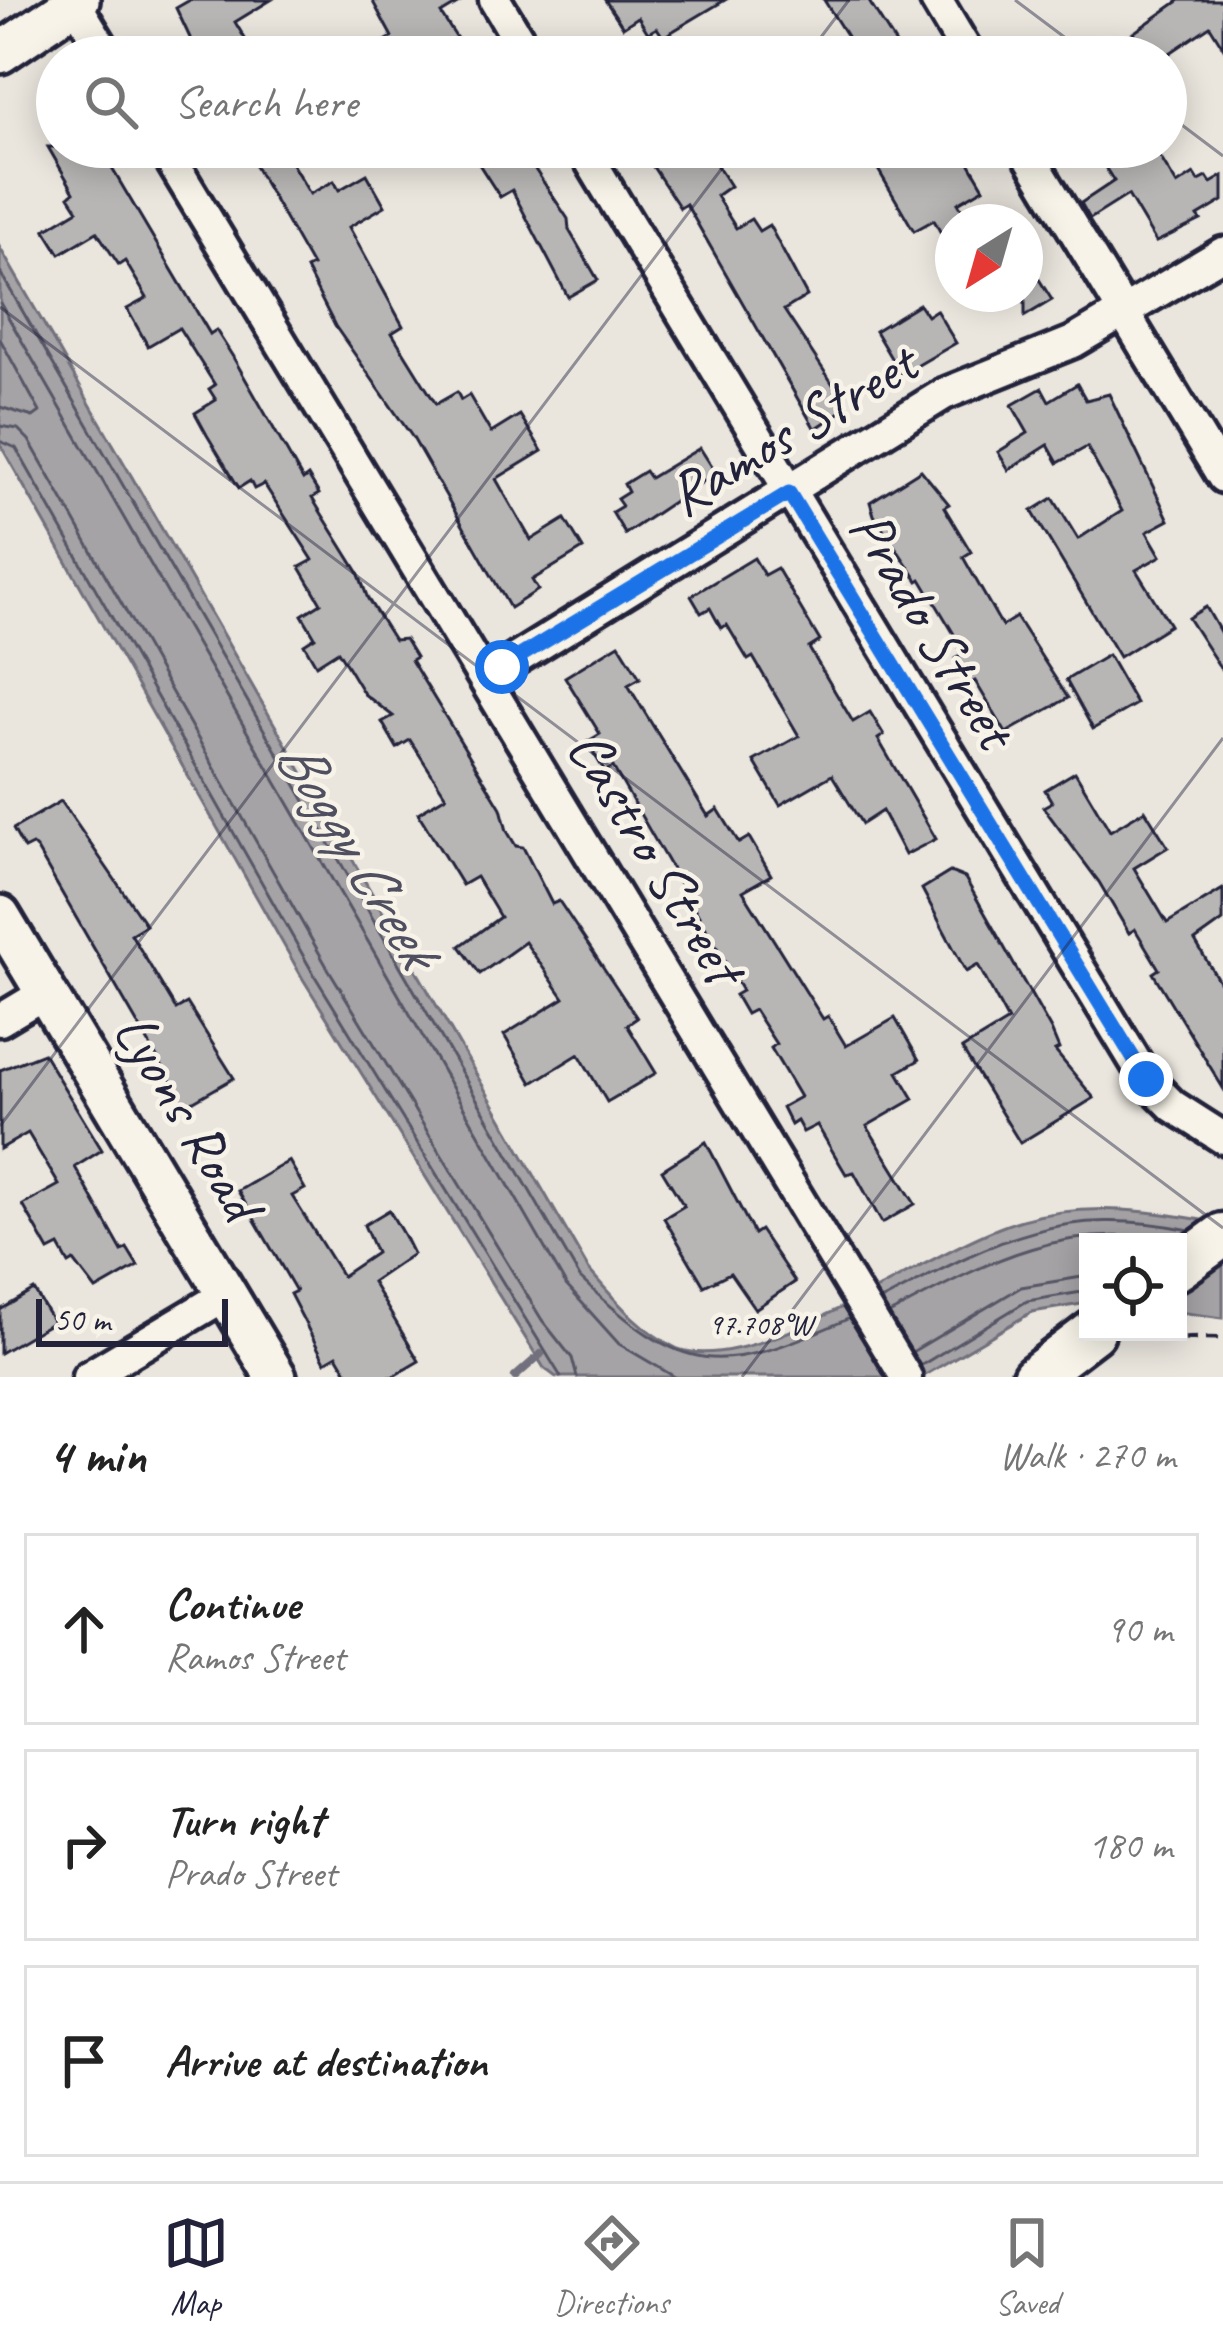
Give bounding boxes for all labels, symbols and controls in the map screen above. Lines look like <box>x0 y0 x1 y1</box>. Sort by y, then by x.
search box <box>36 36 1187 168</box>
icon: search <box>78 69 144 135</box>
text: Search here <box>174 74 357 131</box>
north arrow <box>935 204 1043 312</box>
street label: Ramos Street <box>653 322 934 533</box>
street label: Prado Street <box>833 496 1036 766</box>
route start <box>475 640 529 694</box>
street label: Castro Street <box>551 716 766 1004</box>
water label: Boggy Creek <box>259 723 461 988</box>
street label: Lyons Road <box>97 999 284 1240</box>
route end <box>1119 1052 1173 1106</box>
map controls <box>1079 1233 1187 1341</box>
button: locate <box>1079 1233 1187 1341</box>
scale bar <box>36 1293 228 1346</box>
text: 50 m <box>54 1299 110 1341</box>
text: 97.708°W <box>708 1305 817 1343</box>
text: 4 min <box>48 1423 146 1487</box>
text: Walk · 270 m <box>999 1431 1175 1480</box>
text: Continue <box>165 1576 299 1633</box>
icon: ahead <box>51 1596 117 1662</box>
text: 90 m <box>1106 1605 1172 1654</box>
text: Ramos Street <box>165 1633 345 1682</box>
text: Turn right <box>165 1792 323 1849</box>
icon: right <box>51 1812 117 1878</box>
text: 180 m <box>1088 1821 1172 1870</box>
text: Prado Street <box>165 1849 337 1898</box>
icon: arrive <box>51 2028 117 2094</box>
text: Arrive at destination <box>165 2033 487 2090</box>
tab: Map <box>163 2210 229 2324</box>
tab: Directions <box>554 2210 669 2324</box>
tab: Saved <box>994 2210 1060 2324</box>

